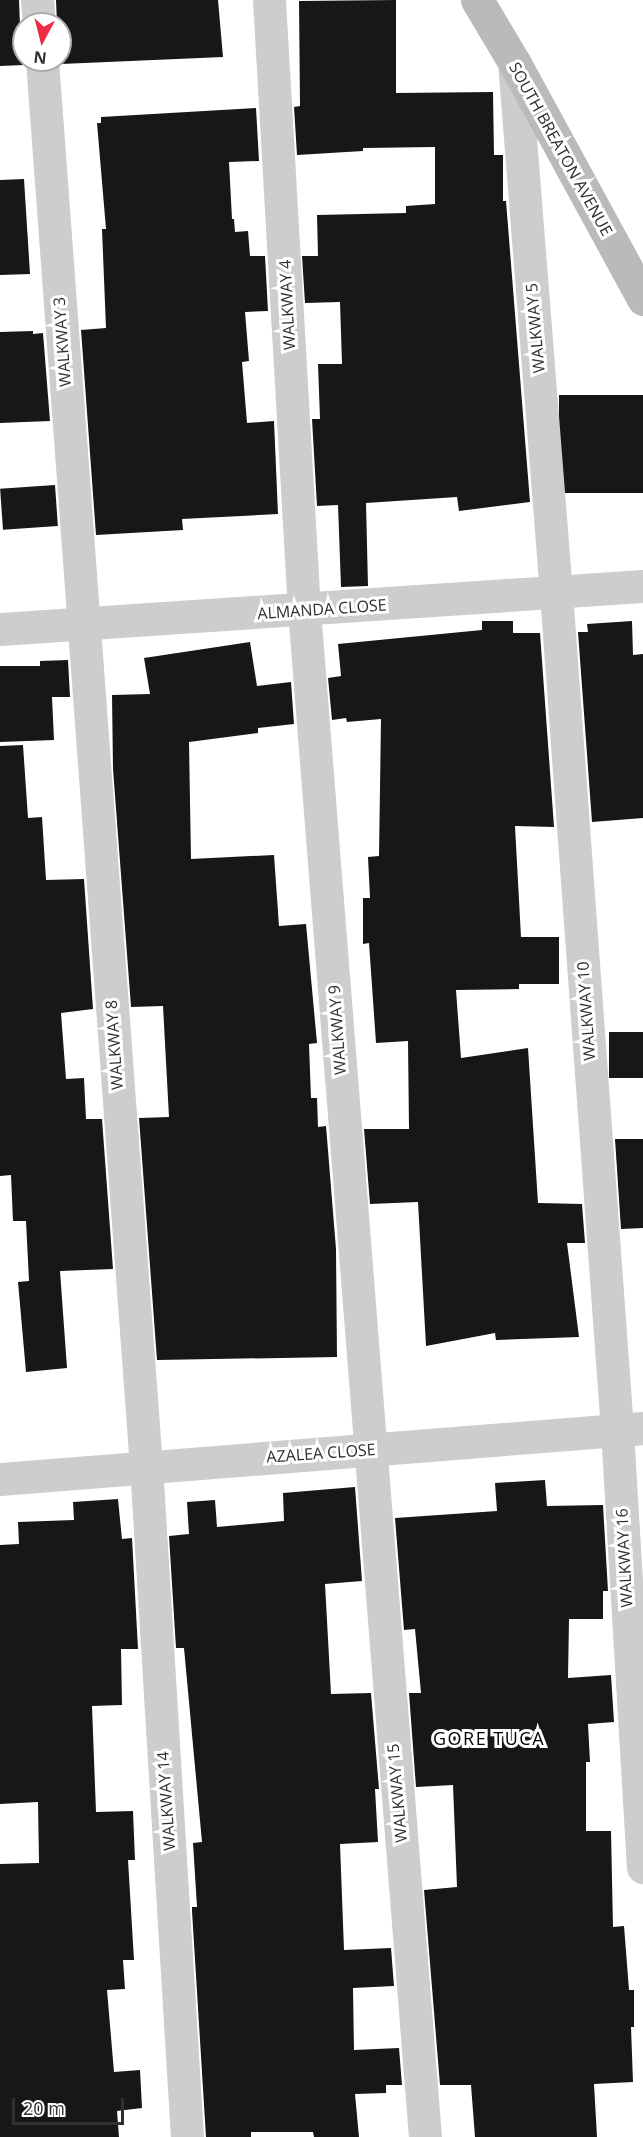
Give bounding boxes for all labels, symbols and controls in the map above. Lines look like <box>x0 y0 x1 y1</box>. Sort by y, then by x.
north arrow <box>12 12 72 72</box>
text: N <box>32 46 48 70</box>
street label: SOUTH BREATON AVENUE <box>505 59 617 239</box>
street label: WALKWAY 4 <box>275 259 299 351</box>
street label: WALKWAY 5 <box>522 282 548 374</box>
street label: WALKWAY 3 <box>49 296 75 388</box>
street label: ALMANDA CLOSE <box>257 595 387 623</box>
street label: WALKWAY 10 <box>573 961 599 1061</box>
street label: WALKWAY 9 <box>324 984 350 1076</box>
street label: WALKWAY 8 <box>101 999 127 1091</box>
street label: AZALEA CLOSE <box>266 1440 376 1466</box>
street label: WALKWAY 16 <box>612 1508 636 1608</box>
district label: GORE TUCA <box>433 1727 545 1749</box>
street label: WALKWAY 15 <box>383 1743 411 1843</box>
street label: WALKWAY 14 <box>153 1751 179 1851</box>
scale bar <box>15 2086 128 2124</box>
text: 20 m <box>23 2096 65 2120</box>

